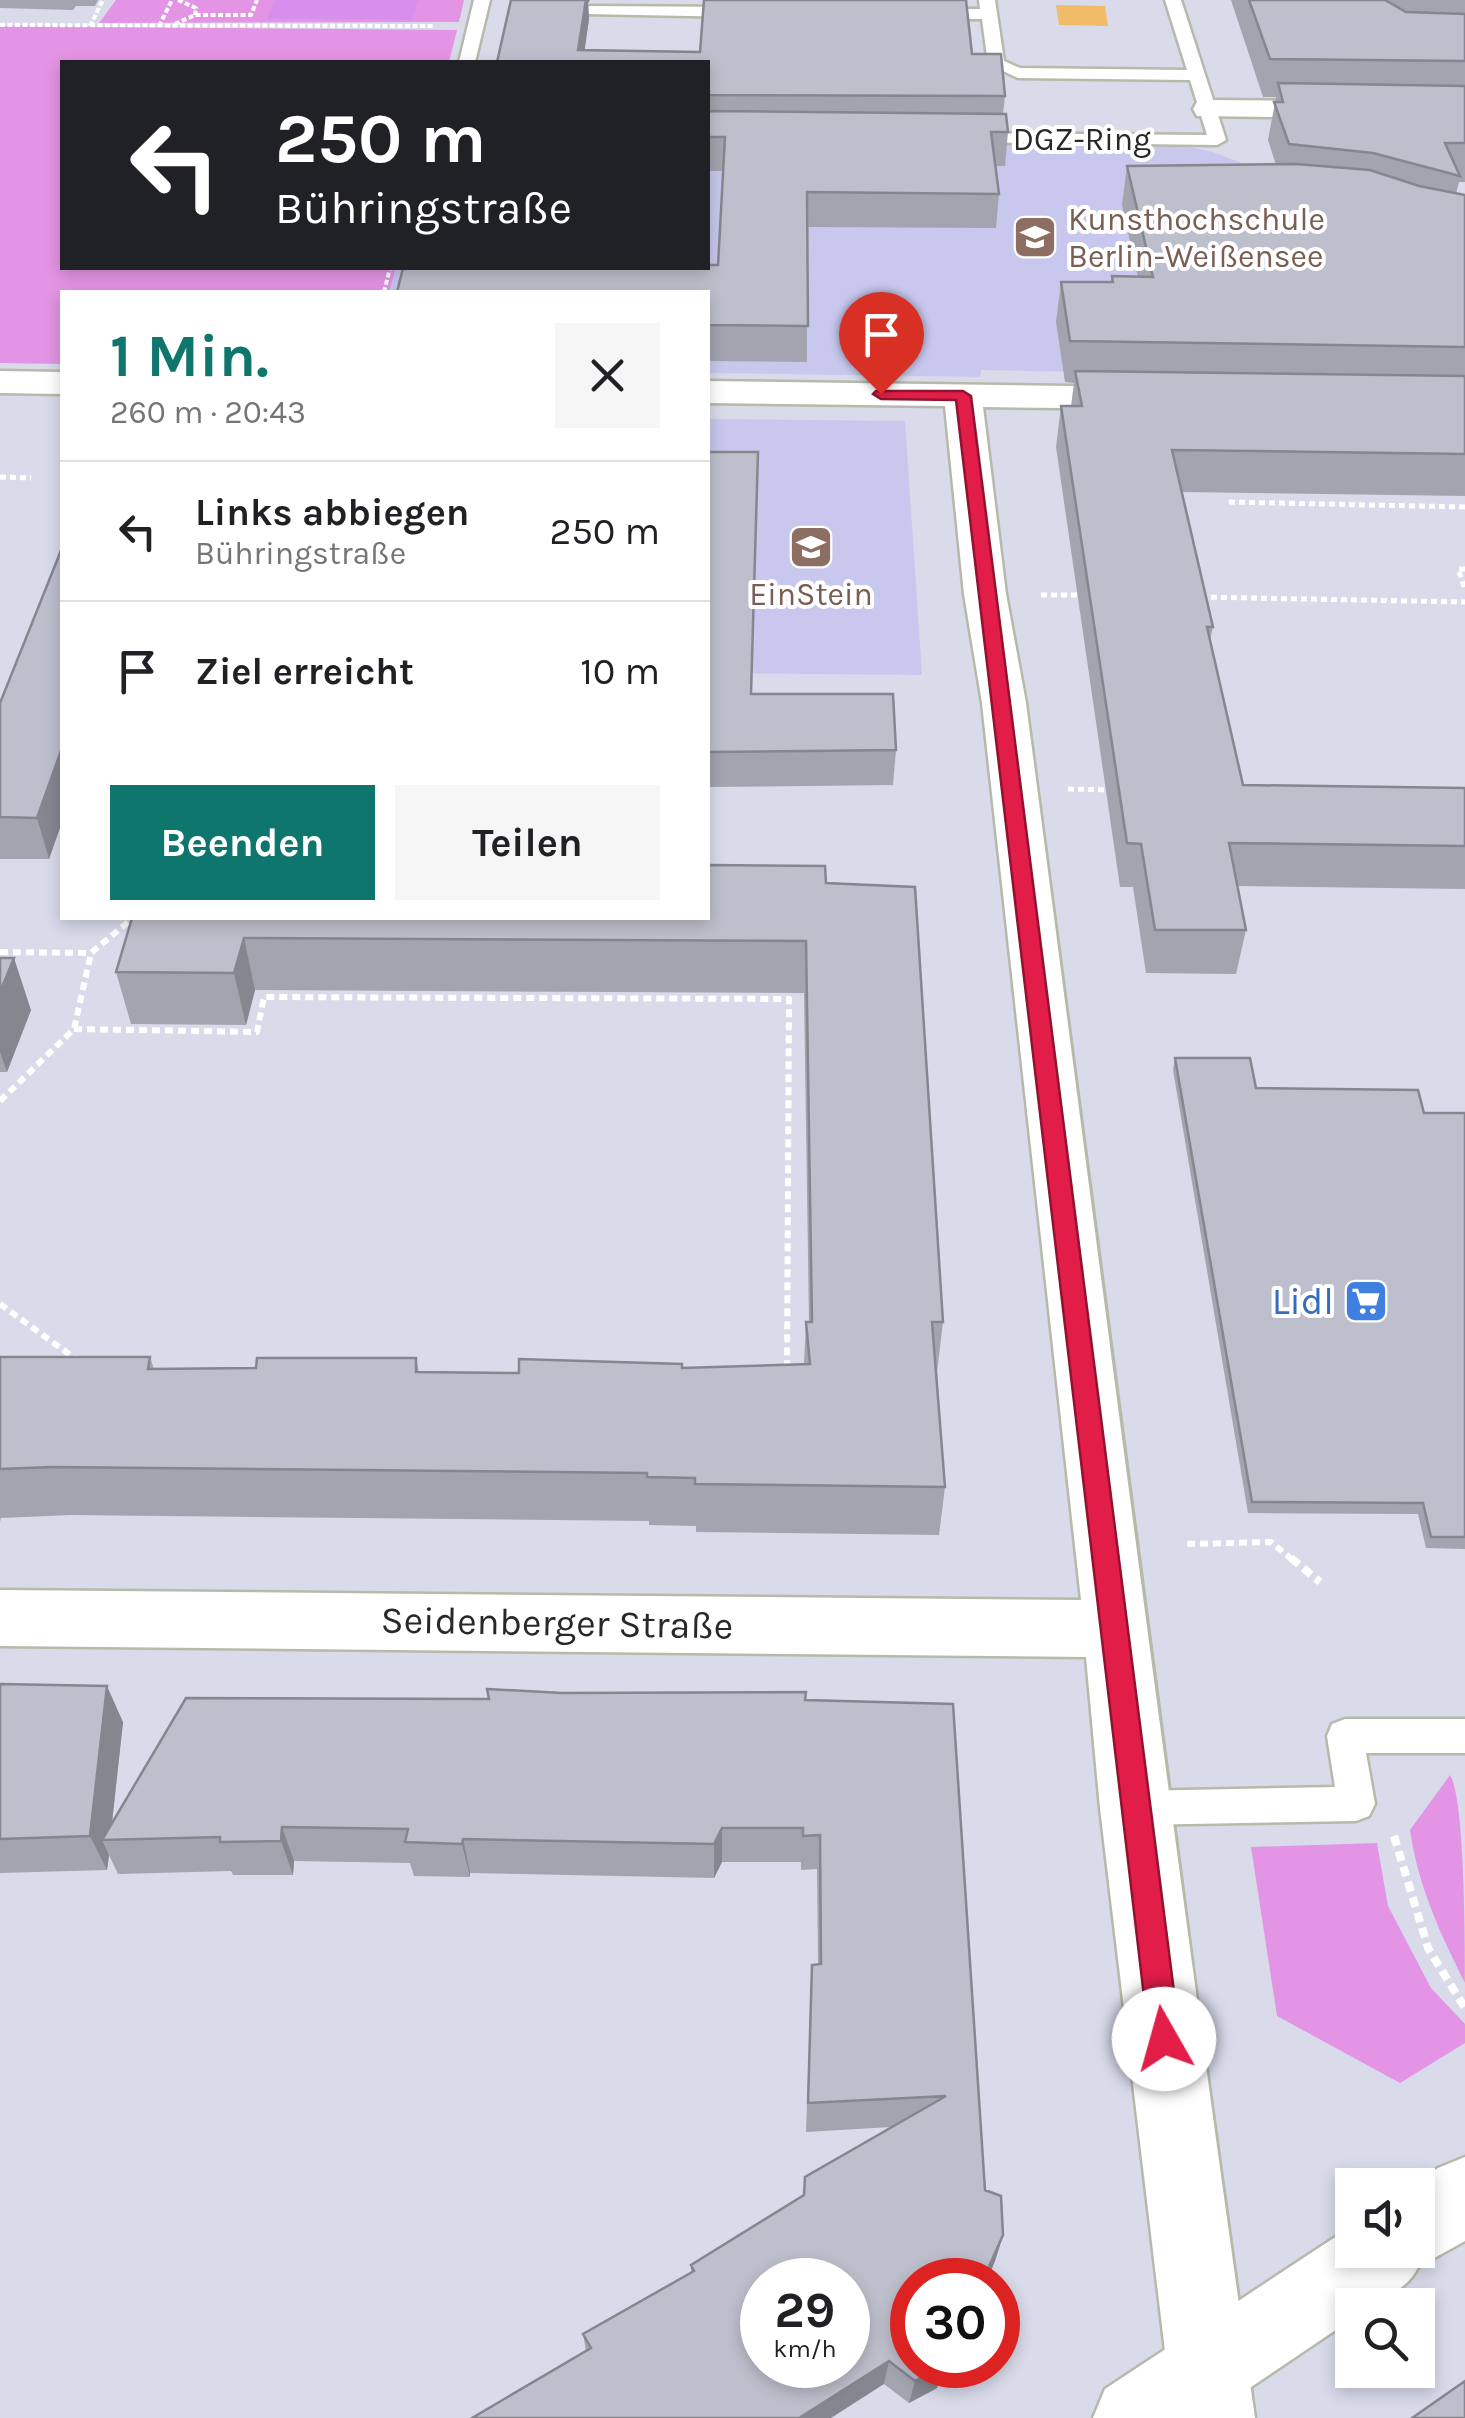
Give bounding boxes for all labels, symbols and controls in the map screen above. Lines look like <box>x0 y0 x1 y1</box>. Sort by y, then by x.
text: 250 m <box>275 98 487 180</box>
icon: left <box>110 100 240 230</box>
street label: DGZ-Ring <box>1013 121 1151 158</box>
text: Bühringstraße <box>275 182 572 234</box>
place label: Kunsthochschule Berlin-Weißensee <box>1068 201 1325 275</box>
school or university icon: Kunsthochschule Berlin-Weißensee <box>1012 214 1058 260</box>
pin <box>839 292 924 395</box>
icon: arrive <box>854 307 909 362</box>
text: 1 Min. <box>110 321 269 391</box>
button: close <box>555 323 660 428</box>
text: 260 m · 20:43 <box>110 394 306 431</box>
text: Links abbiegen <box>195 490 469 535</box>
icon: left <box>110 504 165 559</box>
text: 250 m <box>549 509 660 554</box>
school or university icon: EinStein <box>788 524 834 570</box>
text: Bühringstraße <box>195 535 406 572</box>
place label: EinStein <box>749 576 873 613</box>
icon: arrive <box>110 644 165 699</box>
text: Ziel erreicht <box>195 649 414 694</box>
text: 10 m <box>580 649 660 694</box>
button: Beenden <box>110 785 375 900</box>
button: Teilen <box>395 785 660 900</box>
supermarket icon: Lidl <box>1343 1278 1389 1324</box>
place label: Lidl <box>1272 1279 1334 1324</box>
street label: Seidenberger Straße <box>380 1597 734 1649</box>
position arrow <box>1112 1987 1216 2091</box>
map controls <box>1335 2168 1435 2388</box>
button: sound <box>1335 2168 1435 2268</box>
speed limit sign: 30 <box>890 2258 1020 2388</box>
text: 29 <box>775 2281 835 2340</box>
button: search <box>1335 2288 1435 2388</box>
text: km/h <box>773 2334 837 2363</box>

